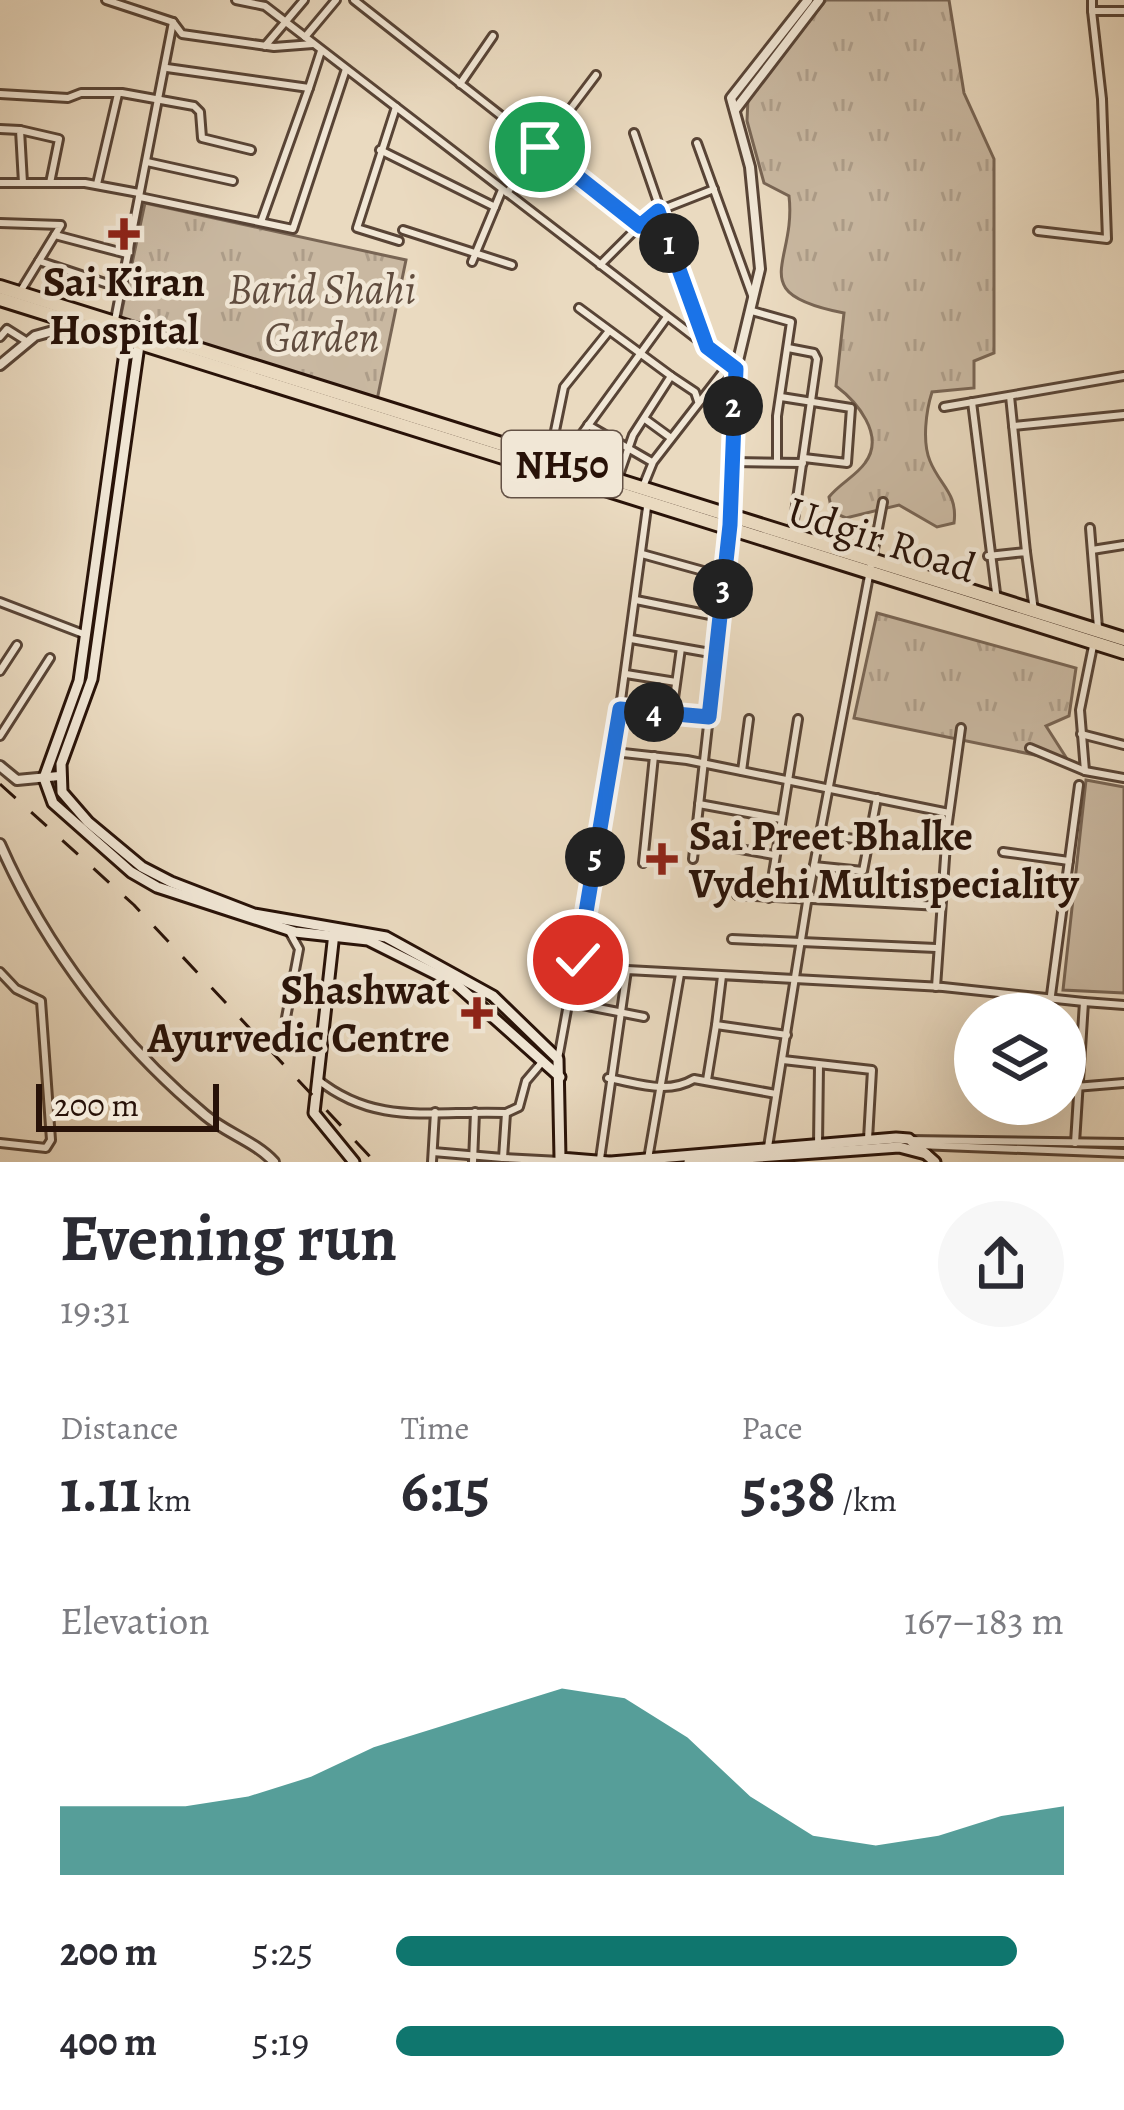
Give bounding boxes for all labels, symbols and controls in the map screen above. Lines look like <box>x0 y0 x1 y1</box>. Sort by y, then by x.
pin <box>489 96 591 198</box>
icon: arrive <box>507 114 573 180</box>
pin: 1 <box>639 213 699 273</box>
marker: Sai Kiran Hospital <box>108 218 140 250</box>
text: 1 <box>663 220 675 265</box>
place label: Sai Kiran Hospital <box>43 253 205 358</box>
park label: Barid Shahi Garden <box>228 260 416 365</box>
pin: 2 <box>703 376 763 436</box>
text: 2 <box>725 383 741 428</box>
road number: NH50 <box>502 431 622 497</box>
street label: Udgir Road <box>781 482 984 596</box>
pin: 3 <box>693 559 753 619</box>
text: 3 <box>716 566 730 611</box>
pin: 4 <box>624 682 684 742</box>
text: 4 <box>646 689 662 734</box>
place label: Sai Preet Bhalke Vydehi Multispeciality <box>688 807 1080 912</box>
pin: 5 <box>565 827 625 887</box>
text: 5 <box>588 834 602 879</box>
marker: Sai Preet Bhalke Vydehi Multispeciality <box>646 843 678 875</box>
pin <box>527 909 629 1011</box>
icon: check <box>545 927 611 993</box>
place label: Shashwat Ayurvedic Centre <box>146 961 450 1066</box>
map controls <box>954 993 1086 1125</box>
button: layers <box>954 993 1086 1125</box>
marker: Shashwat Ayurvedic Centre <box>461 997 493 1029</box>
scale bar <box>36 1078 219 1131</box>
text: 200 m <box>54 1082 139 1127</box>
text: Evening run <box>60 1193 397 1283</box>
button: share <box>938 1201 1064 1327</box>
text: 19:31 <box>60 1283 130 1336</box>
text: Distance <box>60 1405 178 1450</box>
text: Time <box>401 1405 469 1450</box>
text: Pace <box>741 1405 803 1450</box>
text: 1.11 <box>60 1450 141 1532</box>
text: 6:15 <box>401 1450 490 1532</box>
text: 5:38 <box>741 1450 836 1532</box>
text: km <box>141 1477 191 1522</box>
text: /km <box>836 1477 897 1522</box>
text: Elevation <box>60 1594 210 1647</box>
text: 167–183 m <box>904 1594 1064 1647</box>
text: 200 m <box>60 1925 158 1978</box>
text: 5:25 <box>252 1925 313 1978</box>
text: 400 m <box>60 2015 157 2068</box>
text: 5:19 <box>252 2015 309 2068</box>

